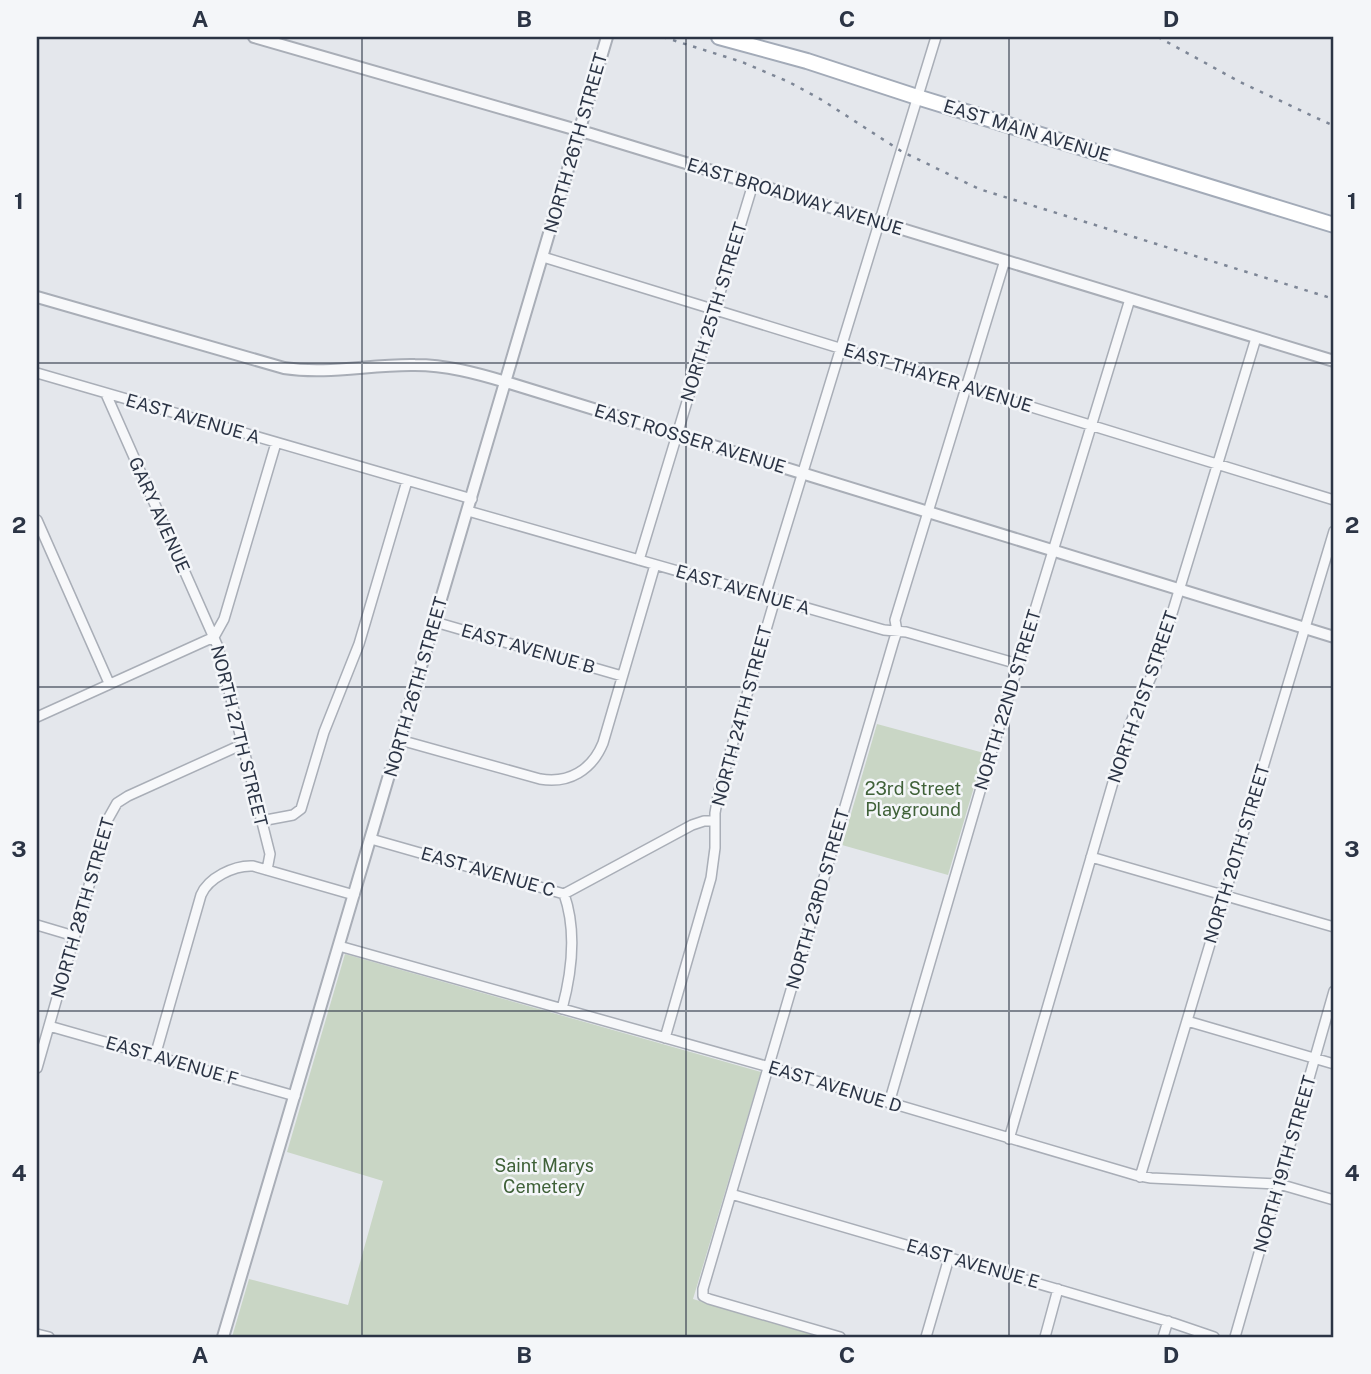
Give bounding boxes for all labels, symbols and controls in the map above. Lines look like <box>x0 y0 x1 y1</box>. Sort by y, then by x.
text: A <box>192 5 209 32</box>
text: B <box>516 5 532 32</box>
text: C <box>839 5 855 32</box>
text: D <box>1163 5 1179 32</box>
street label: NORTH 26TH STREET <box>540 50 611 235</box>
street label: EAST MAIN AVENUE <box>941 95 1113 166</box>
street label: EAST BROADWAY AVENUE <box>684 154 906 239</box>
text: 1 <box>14 187 24 214</box>
text: 1 <box>1347 187 1357 214</box>
street label: NORTH 25TH STREET <box>676 219 751 404</box>
street label: EAST THAYER AVENUE <box>841 339 1035 416</box>
street label: EAST AVENUE A <box>123 389 263 448</box>
street label: EAST ROSSER AVENUE <box>592 399 788 478</box>
street label: GARY AVENUE <box>125 454 194 576</box>
text: 2 <box>12 511 26 538</box>
text: 2 <box>1345 511 1359 538</box>
street label: EAST AVENUE A <box>673 560 813 619</box>
street label: NORTH 26TH STREET <box>380 594 451 779</box>
street label: NORTH 22ND STREET <box>970 607 1045 793</box>
street label: NORTH 21ST STREET <box>1103 608 1182 786</box>
street label: EAST AVENUE B <box>459 619 597 678</box>
street label: NORTH 24TH STREET <box>707 623 776 809</box>
street label: NORTH 27TH STREET <box>207 643 272 829</box>
street label: NORTH 20TH STREET <box>1199 761 1274 946</box>
park label: 23rd Street Playground <box>865 778 961 820</box>
street label: NORTH 23RD STREET <box>782 806 853 992</box>
street label: NORTH 28TH STREET <box>47 815 118 1001</box>
text: 3 <box>11 835 27 862</box>
text: 3 <box>1344 835 1360 862</box>
street label: EAST AVENUE C <box>419 842 558 901</box>
street label: EAST AVENUE F <box>103 1032 241 1089</box>
street label: EAST AVENUE D <box>766 1056 904 1117</box>
street label: NORTH 19TH STREET <box>1249 1073 1320 1255</box>
park label: Saint Marys Cemetery <box>494 1155 594 1197</box>
text: 4 <box>11 1159 27 1186</box>
text: 4 <box>1344 1159 1360 1186</box>
street label: EAST AVENUE E <box>904 1235 1042 1293</box>
text: A <box>192 1341 209 1368</box>
text: B <box>516 1341 532 1368</box>
text: C <box>839 1341 855 1368</box>
text: D <box>1163 1341 1179 1368</box>

